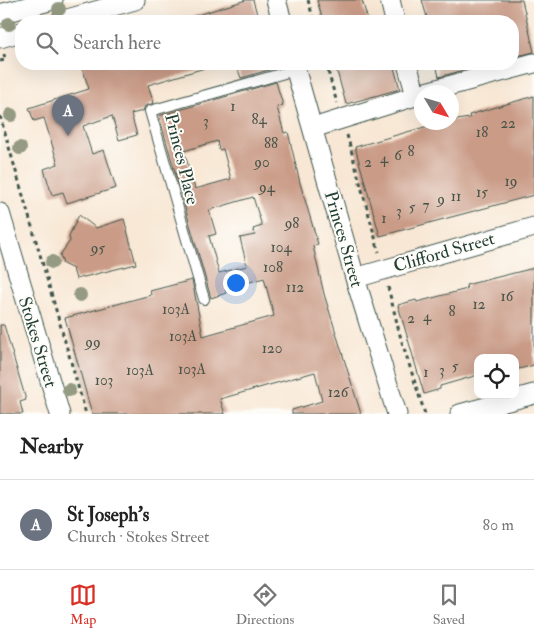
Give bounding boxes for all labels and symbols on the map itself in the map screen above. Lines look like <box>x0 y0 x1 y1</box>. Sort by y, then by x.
north arrow <box>414 85 459 130</box>
pin: A <box>52 95 84 136</box>
house number: 1 <box>230 97 236 116</box>
house number: 84 <box>251 110 267 129</box>
street label: Princes Place <box>159 111 204 208</box>
house number: 3 <box>203 112 209 131</box>
house number: 22 <box>500 114 516 133</box>
house number: 18 <box>476 123 488 142</box>
house number: 88 <box>264 134 278 153</box>
house number: 8 <box>407 142 415 161</box>
house number: 6 <box>394 146 403 165</box>
house number: 4 <box>380 149 389 168</box>
house number: 90 <box>253 153 270 172</box>
house number: 2 <box>364 153 372 172</box>
house number: 19 <box>505 172 517 191</box>
house number: 94 <box>258 178 276 197</box>
house number: 15 <box>476 183 488 202</box>
house number: 11 <box>451 187 461 206</box>
street label: Princes Street <box>319 188 368 290</box>
house number: 9 <box>436 190 445 209</box>
house number: 7 <box>423 196 430 215</box>
house number: 5 <box>409 198 416 217</box>
house number: 3 <box>396 202 402 221</box>
house number: 1 <box>381 209 387 228</box>
house number: 98 <box>284 214 299 233</box>
street label: Clifford Street <box>391 227 498 278</box>
house number: 104 <box>271 238 292 257</box>
house number: 95 <box>90 239 106 258</box>
house number: 108 <box>263 258 283 277</box>
your location <box>223 270 249 296</box>
house number: 112 <box>286 278 305 297</box>
house number: 16 <box>501 287 515 306</box>
street label: Stokes Street <box>13 294 62 390</box>
house number: 12 <box>473 295 486 314</box>
house number: 103A <box>162 300 191 319</box>
house number: 8 <box>448 302 456 321</box>
house number: 4 <box>423 307 432 326</box>
house number: 2 <box>407 309 415 328</box>
house number: 103A <box>169 327 198 346</box>
house number: 99 <box>84 333 101 352</box>
house number: 120 <box>262 339 282 358</box>
house number: 5 <box>452 357 459 376</box>
house number: 103A <box>178 360 207 379</box>
house number: 103A <box>126 361 155 380</box>
house number: 3 <box>439 361 445 380</box>
house number: 1 <box>423 363 429 382</box>
house number: 103 <box>95 371 113 390</box>
house number: 126 <box>328 383 350 402</box>

